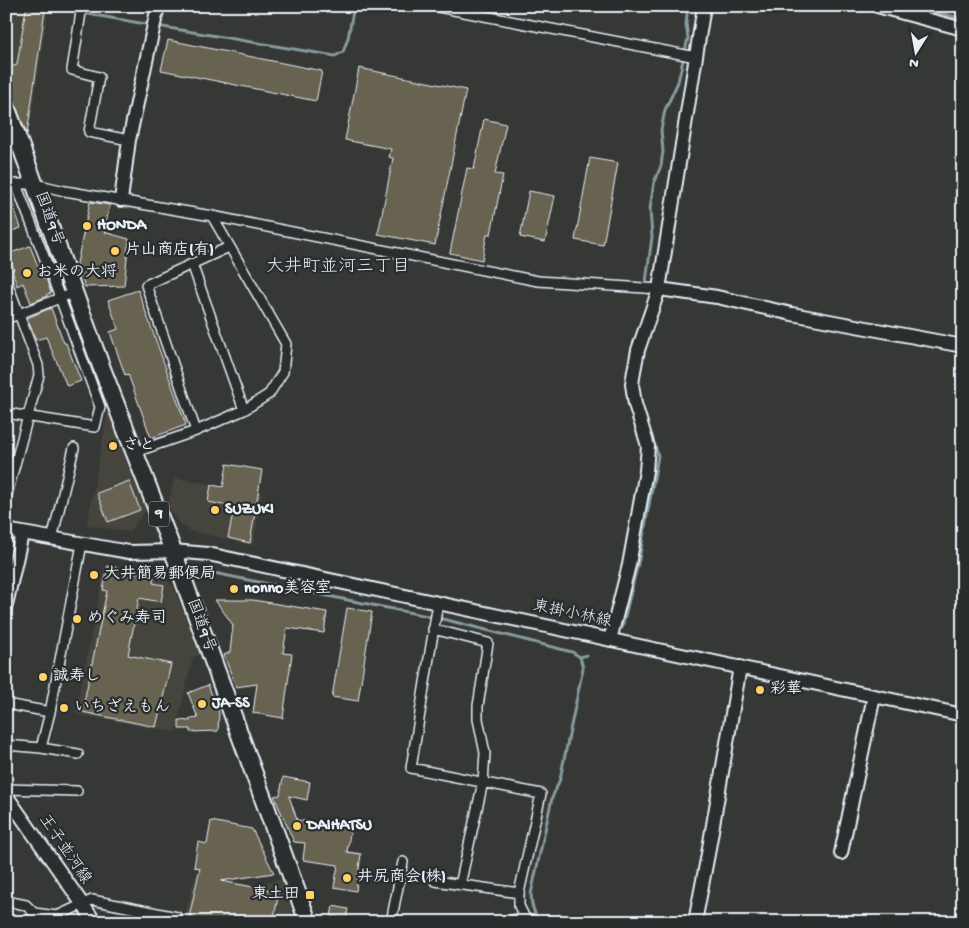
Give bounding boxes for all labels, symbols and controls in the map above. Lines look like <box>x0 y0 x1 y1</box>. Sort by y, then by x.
north arrow <box>892 28 942 78</box>
text: N <box>908 53 920 72</box>
street label: 国道9号 <box>29 189 67 249</box>
place label: HONDA <box>97 217 148 236</box>
marker: HONDA <box>81 220 93 232</box>
place label: 片山商店(有) <box>125 240 214 261</box>
marker: 片山商店(有) <box>109 245 121 257</box>
district label: 大井町並河三丁目 <box>266 256 410 278</box>
place label: お米の大将 <box>37 263 117 283</box>
marker: お米の大将 <box>21 267 33 279</box>
place label: さと <box>123 436 155 456</box>
marker: さと <box>107 440 119 452</box>
place label: SUZUKI <box>225 501 274 520</box>
road number: 9 <box>149 502 169 526</box>
marker: SUZUKI <box>209 504 221 516</box>
place label: 大井簡易郵便局 <box>104 564 216 585</box>
marker: 大井簡易郵便局 <box>88 569 100 581</box>
place label: nonno美容室 <box>244 578 331 599</box>
marker: nonno美容室 <box>228 583 240 595</box>
street label: 東掛小林線 <box>531 595 614 633</box>
street label: 国道9号 <box>181 596 219 656</box>
place label: めぐみ寿司 <box>87 608 167 629</box>
marker: めぐみ寿司 <box>71 613 83 625</box>
place label: 誠寿し <box>53 666 101 687</box>
marker: 誠寿し <box>37 671 49 683</box>
place label: 彩華 <box>770 679 802 700</box>
marker: 彩華 <box>754 684 766 696</box>
place label: JA-SS <box>211 695 250 714</box>
place label: いちざえもん <box>74 698 170 718</box>
marker: JA-SS <box>196 698 208 710</box>
marker: いちざえもん <box>58 702 70 714</box>
street label: 王子並河線 <box>34 810 96 888</box>
place label: DAIHATSU <box>305 817 373 836</box>
marker: DAIHATSU <box>291 820 303 832</box>
place label: 井尻商会(株) <box>357 867 446 888</box>
marker: 井尻商会(株) <box>341 872 353 884</box>
place label: 東土田 <box>252 884 300 905</box>
marker: 東土田 <box>304 889 316 901</box>

